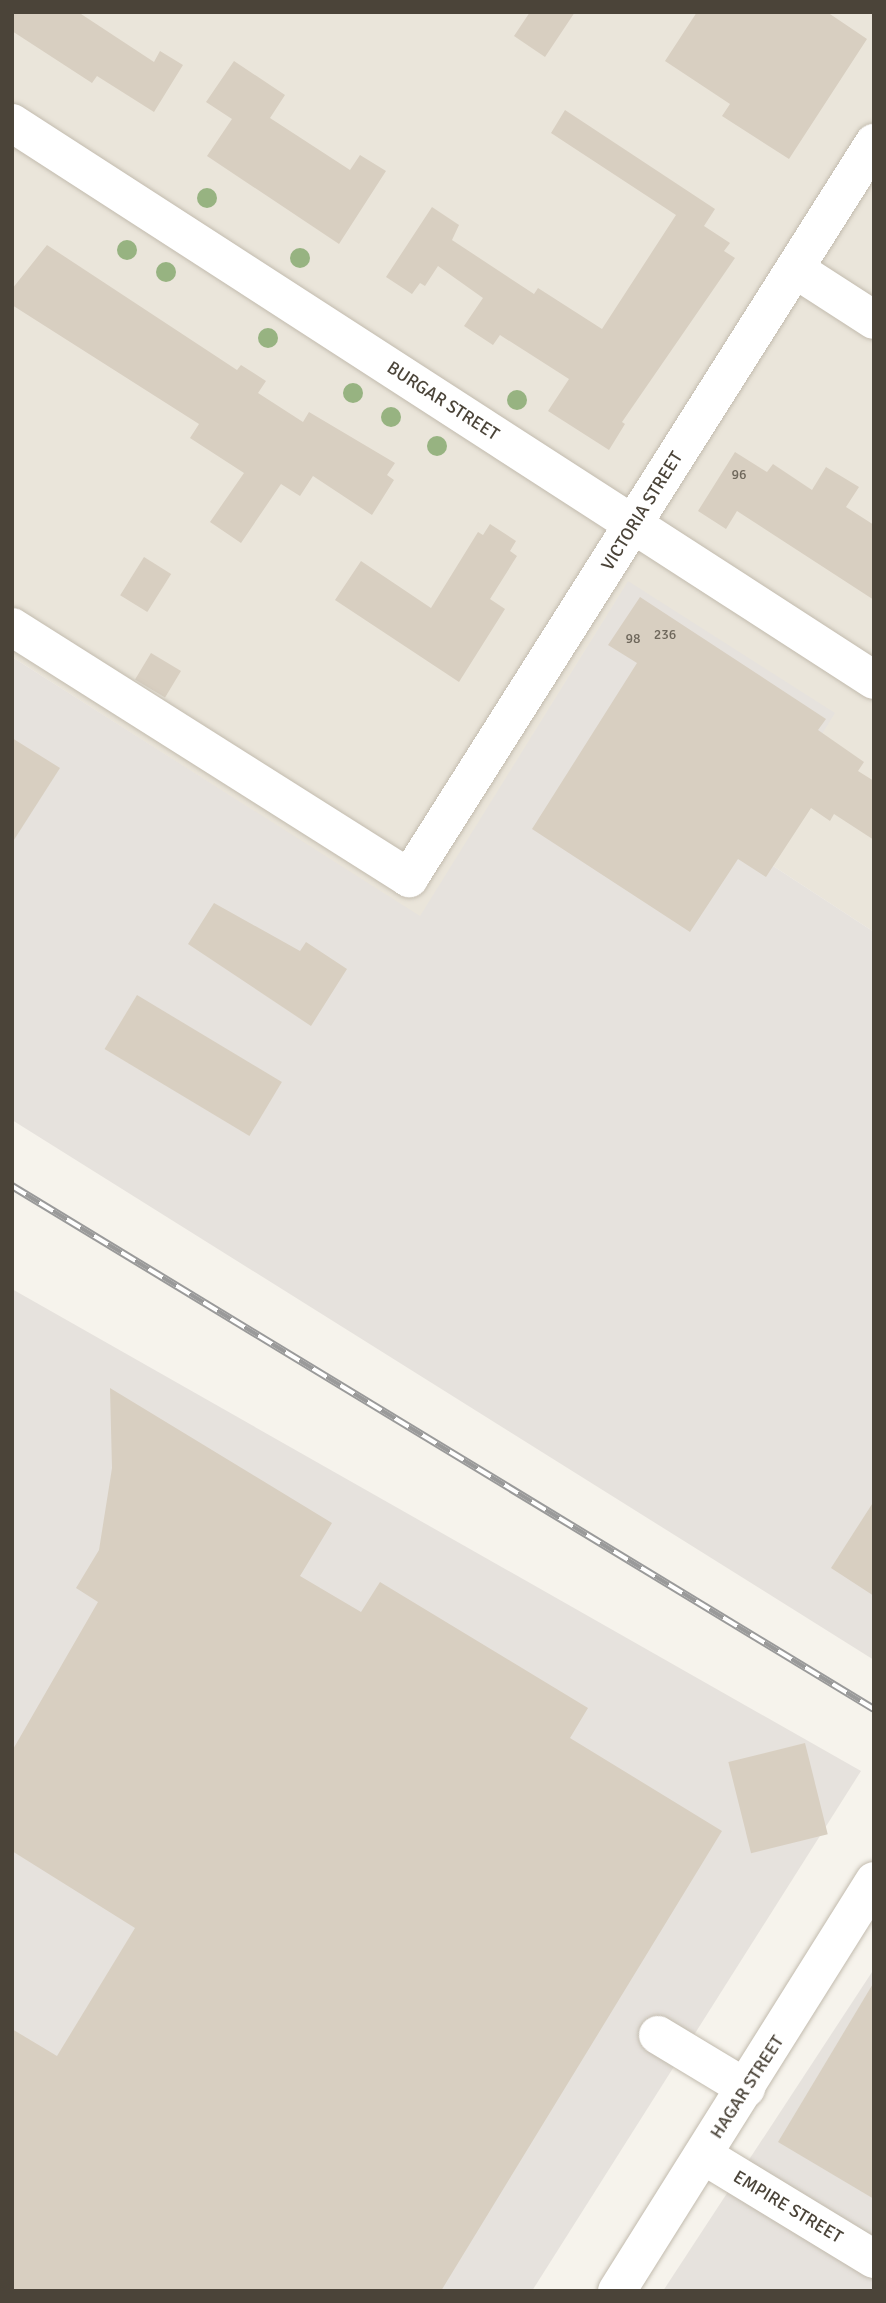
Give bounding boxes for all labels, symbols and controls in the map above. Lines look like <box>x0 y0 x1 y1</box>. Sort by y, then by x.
street label: BURGAR STREET <box>383 357 503 445</box>
street label: VICTORIA STREET <box>597 448 687 574</box>
house number: 96 <box>731 467 747 483</box>
house number: 236 <box>654 627 676 643</box>
house number: 98 <box>625 631 641 647</box>
street label: HAGAR STREET <box>706 2031 788 2143</box>
street label: EMPIRE STREET <box>729 2166 847 2248</box>

